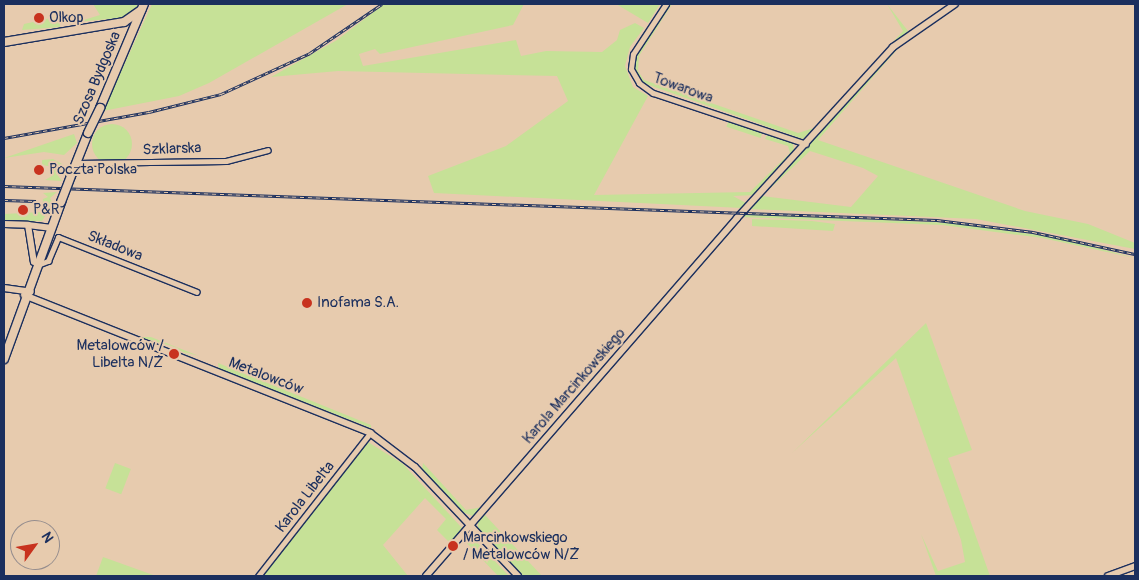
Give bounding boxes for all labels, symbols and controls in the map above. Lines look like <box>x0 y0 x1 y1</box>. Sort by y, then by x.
place label: Olkop <box>49 9 84 27</box>
marker: Olkop <box>33 12 45 24</box>
street label: Szosa Bydgoska <box>69 29 125 127</box>
street label: Towarowa <box>650 69 716 107</box>
street label: Szklarska <box>142 139 202 159</box>
place label: Poczta Polska <box>49 161 137 179</box>
marker: Poczta Polska <box>33 164 45 176</box>
place label: P&R <box>33 201 59 219</box>
marker: P&R <box>17 204 29 216</box>
street label: Składowa <box>85 227 145 265</box>
place label: Inofama S.A. <box>317 294 399 312</box>
marker: Inofama S.A. <box>301 297 313 309</box>
street label: Karola Marcinkowskiego <box>519 324 629 448</box>
place label: Metalowców / Libelta N/Ż <box>77 336 164 371</box>
marker: Metalowców / Libelta N/Ż <box>168 348 180 360</box>
street label: Metalowców <box>226 353 306 399</box>
street label: Karola Libelta <box>272 458 338 536</box>
north arrow <box>10 520 60 570</box>
place label: Marcinkowskiego / Metalowców N/Ż <box>463 528 580 563</box>
text: N <box>38 529 57 546</box>
marker: Marcinkowskiego / Metalowców N/Ż <box>447 540 459 552</box>

